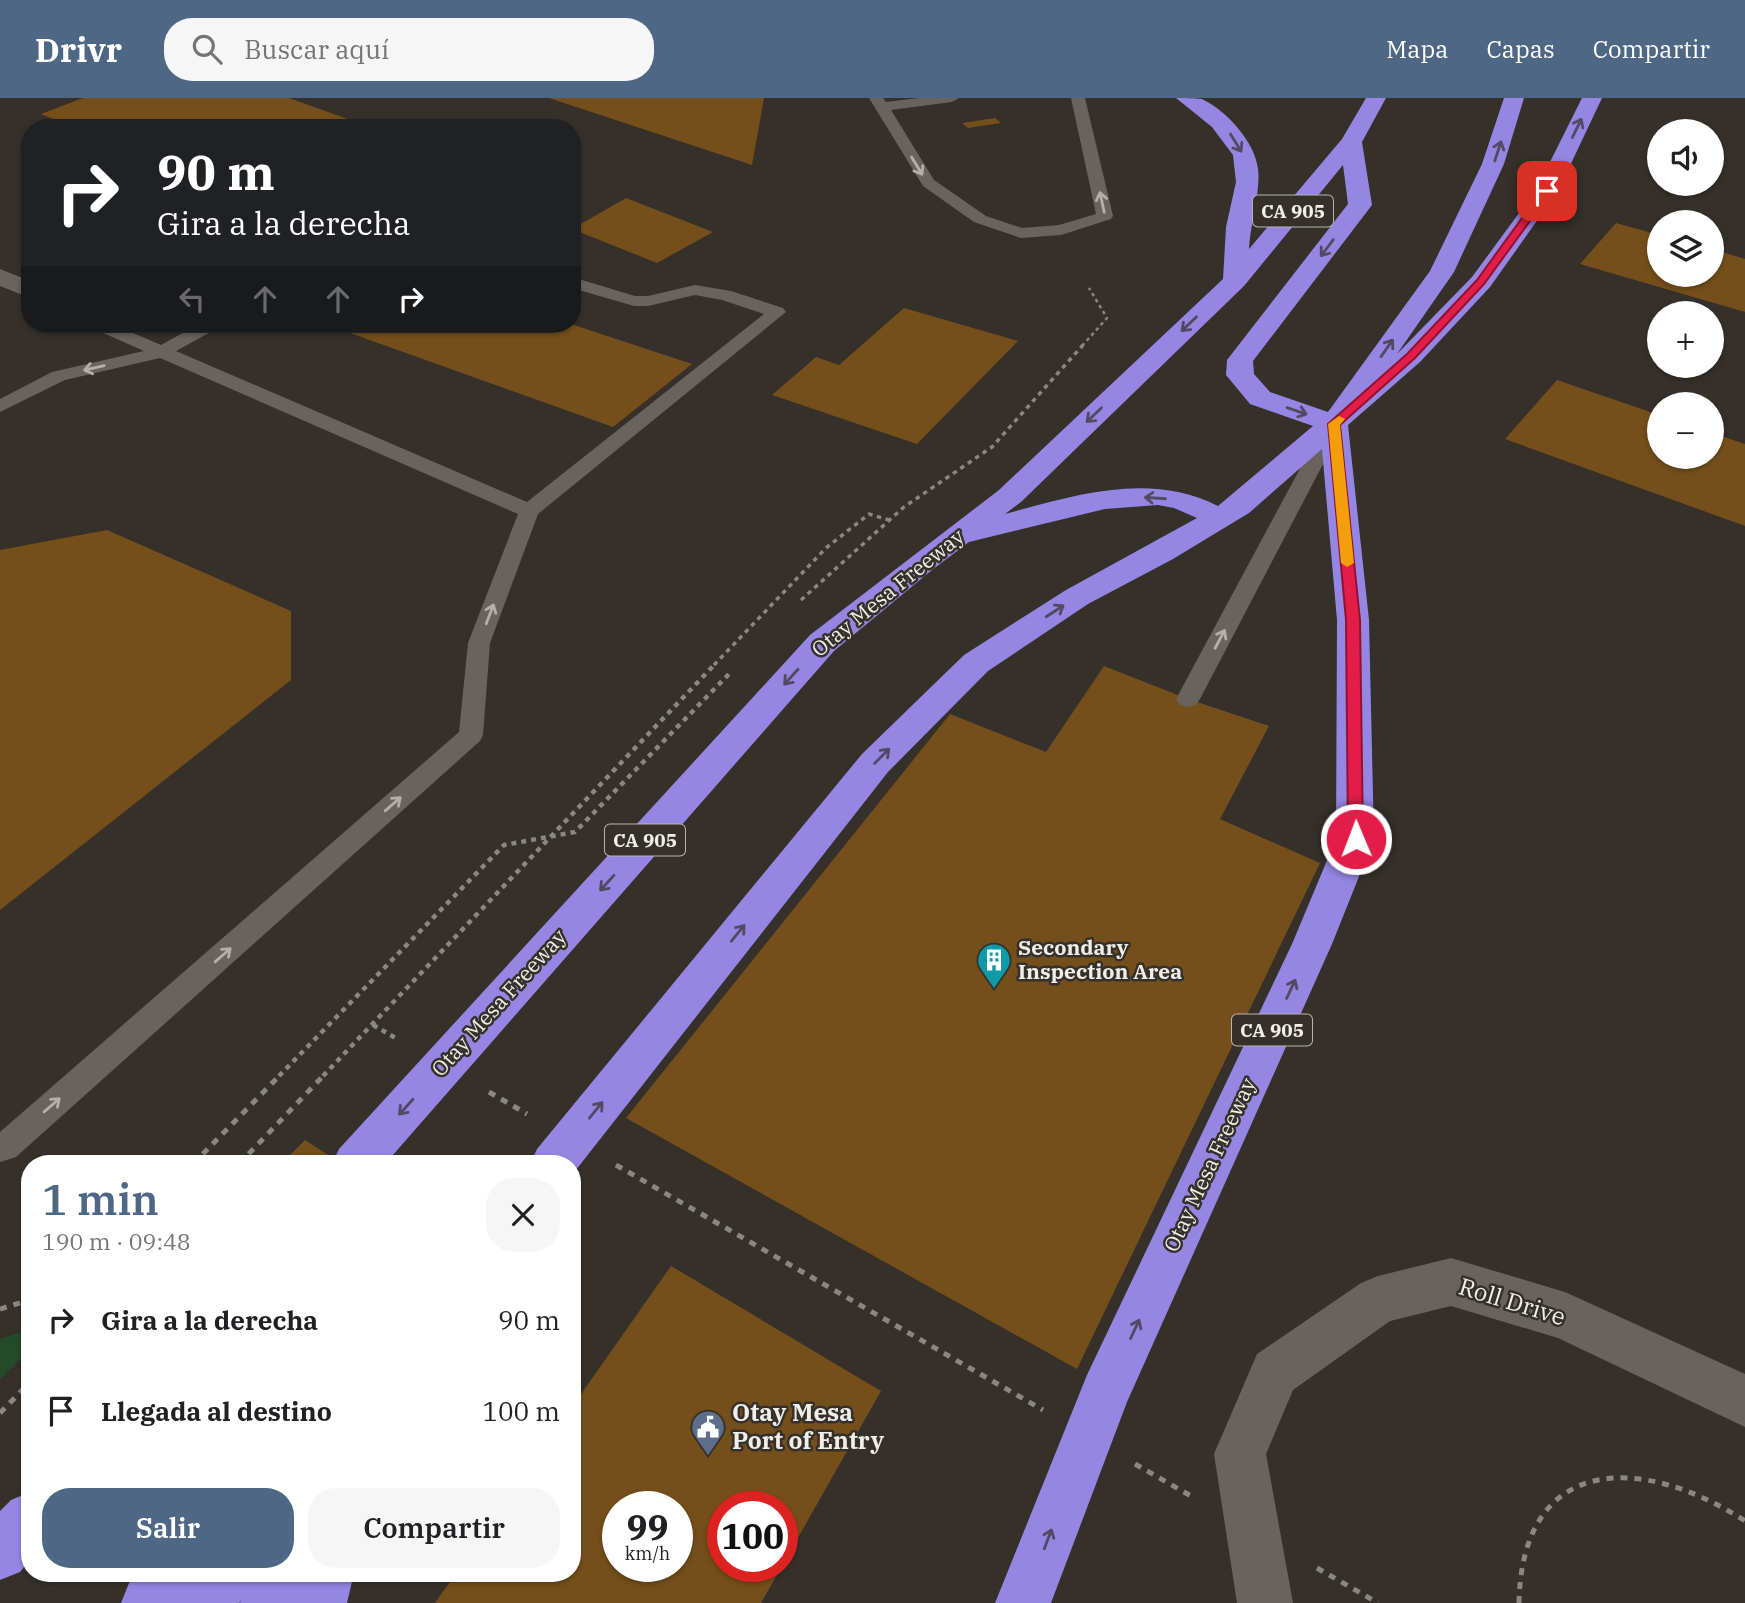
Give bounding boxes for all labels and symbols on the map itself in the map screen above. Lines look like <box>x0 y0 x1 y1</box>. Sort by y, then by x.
one-way arrow <box>1571 118 1585 139</box>
one-way arrow <box>1229 133 1243 153</box>
one-way arrow <box>1492 140 1505 162</box>
one-way arrow <box>911 155 925 175</box>
pin <box>1517 161 1577 221</box>
one-way arrow <box>1094 191 1108 214</box>
road number: CA 905 <box>1253 195 1333 226</box>
one-way arrow <box>1320 238 1335 257</box>
one-way arrow <box>1181 316 1198 333</box>
one-way arrow <box>1380 339 1394 358</box>
one-way arrow <box>83 362 106 375</box>
one-way arrow <box>1285 406 1307 419</box>
one-way arrow <box>1086 407 1103 424</box>
one-way arrow <box>1144 491 1167 504</box>
street label: Otay Mesa Freeway <box>805 521 970 663</box>
one-way arrow <box>484 603 497 625</box>
one-way arrow <box>1045 604 1065 618</box>
one-way arrow <box>1214 629 1227 650</box>
one-way arrow <box>783 668 799 686</box>
one-way arrow <box>873 748 890 765</box>
one-way arrow <box>384 796 402 812</box>
position arrow <box>1319 802 1393 876</box>
road number: CA 905 <box>605 824 685 856</box>
one-way arrow <box>598 874 615 891</box>
street label: Otay Mesa Freeway <box>425 922 572 1082</box>
one-way arrow <box>730 924 746 942</box>
place label: Secondary Inspection Area <box>1018 933 1182 985</box>
building icon: Secondary Inspection Area <box>975 941 1013 990</box>
one-way arrow <box>214 946 231 963</box>
one-way arrow <box>1285 979 1298 1000</box>
road number: CA 905 <box>1232 1014 1312 1046</box>
street label: Otay Mesa Freeway <box>1156 1072 1262 1256</box>
one-way arrow <box>43 1097 61 1113</box>
one-way arrow <box>398 1098 414 1116</box>
one-way arrow <box>588 1102 604 1120</box>
street label: Roll Drive <box>1455 1270 1569 1332</box>
one-way arrow <box>1129 1319 1142 1340</box>
place label: Otay Mesa Port of Entry <box>732 1396 884 1456</box>
public building icon: Otay Mesa Port of Entry <box>689 1408 727 1457</box>
speed limit sign: 100 <box>707 1491 798 1582</box>
one-way arrow <box>1043 1529 1055 1551</box>

